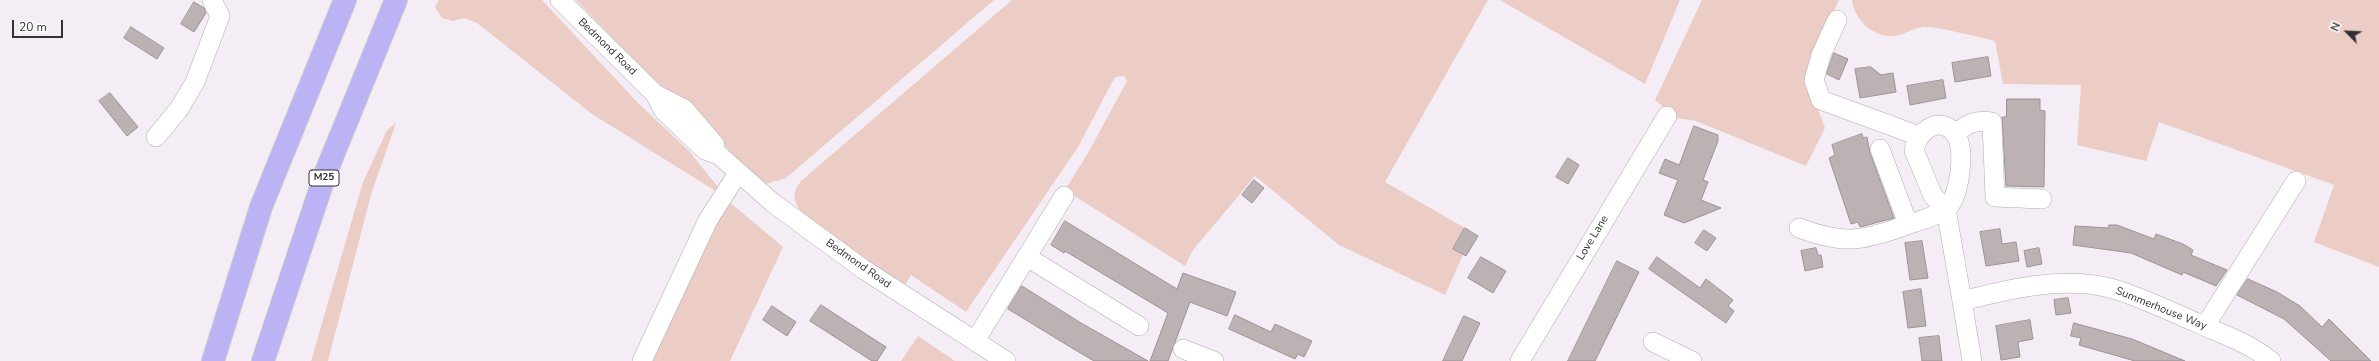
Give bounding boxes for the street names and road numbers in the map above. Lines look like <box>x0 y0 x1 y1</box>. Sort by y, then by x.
street label: Bedmond Road <box>575 16 639 78</box>
road number: M25 <box>309 170 339 186</box>
street label: Love Lane <box>1574 213 1612 263</box>
street label: Bedmond Road <box>823 237 893 291</box>
street label: Summerhouse Way <box>2114 285 2208 333</box>

